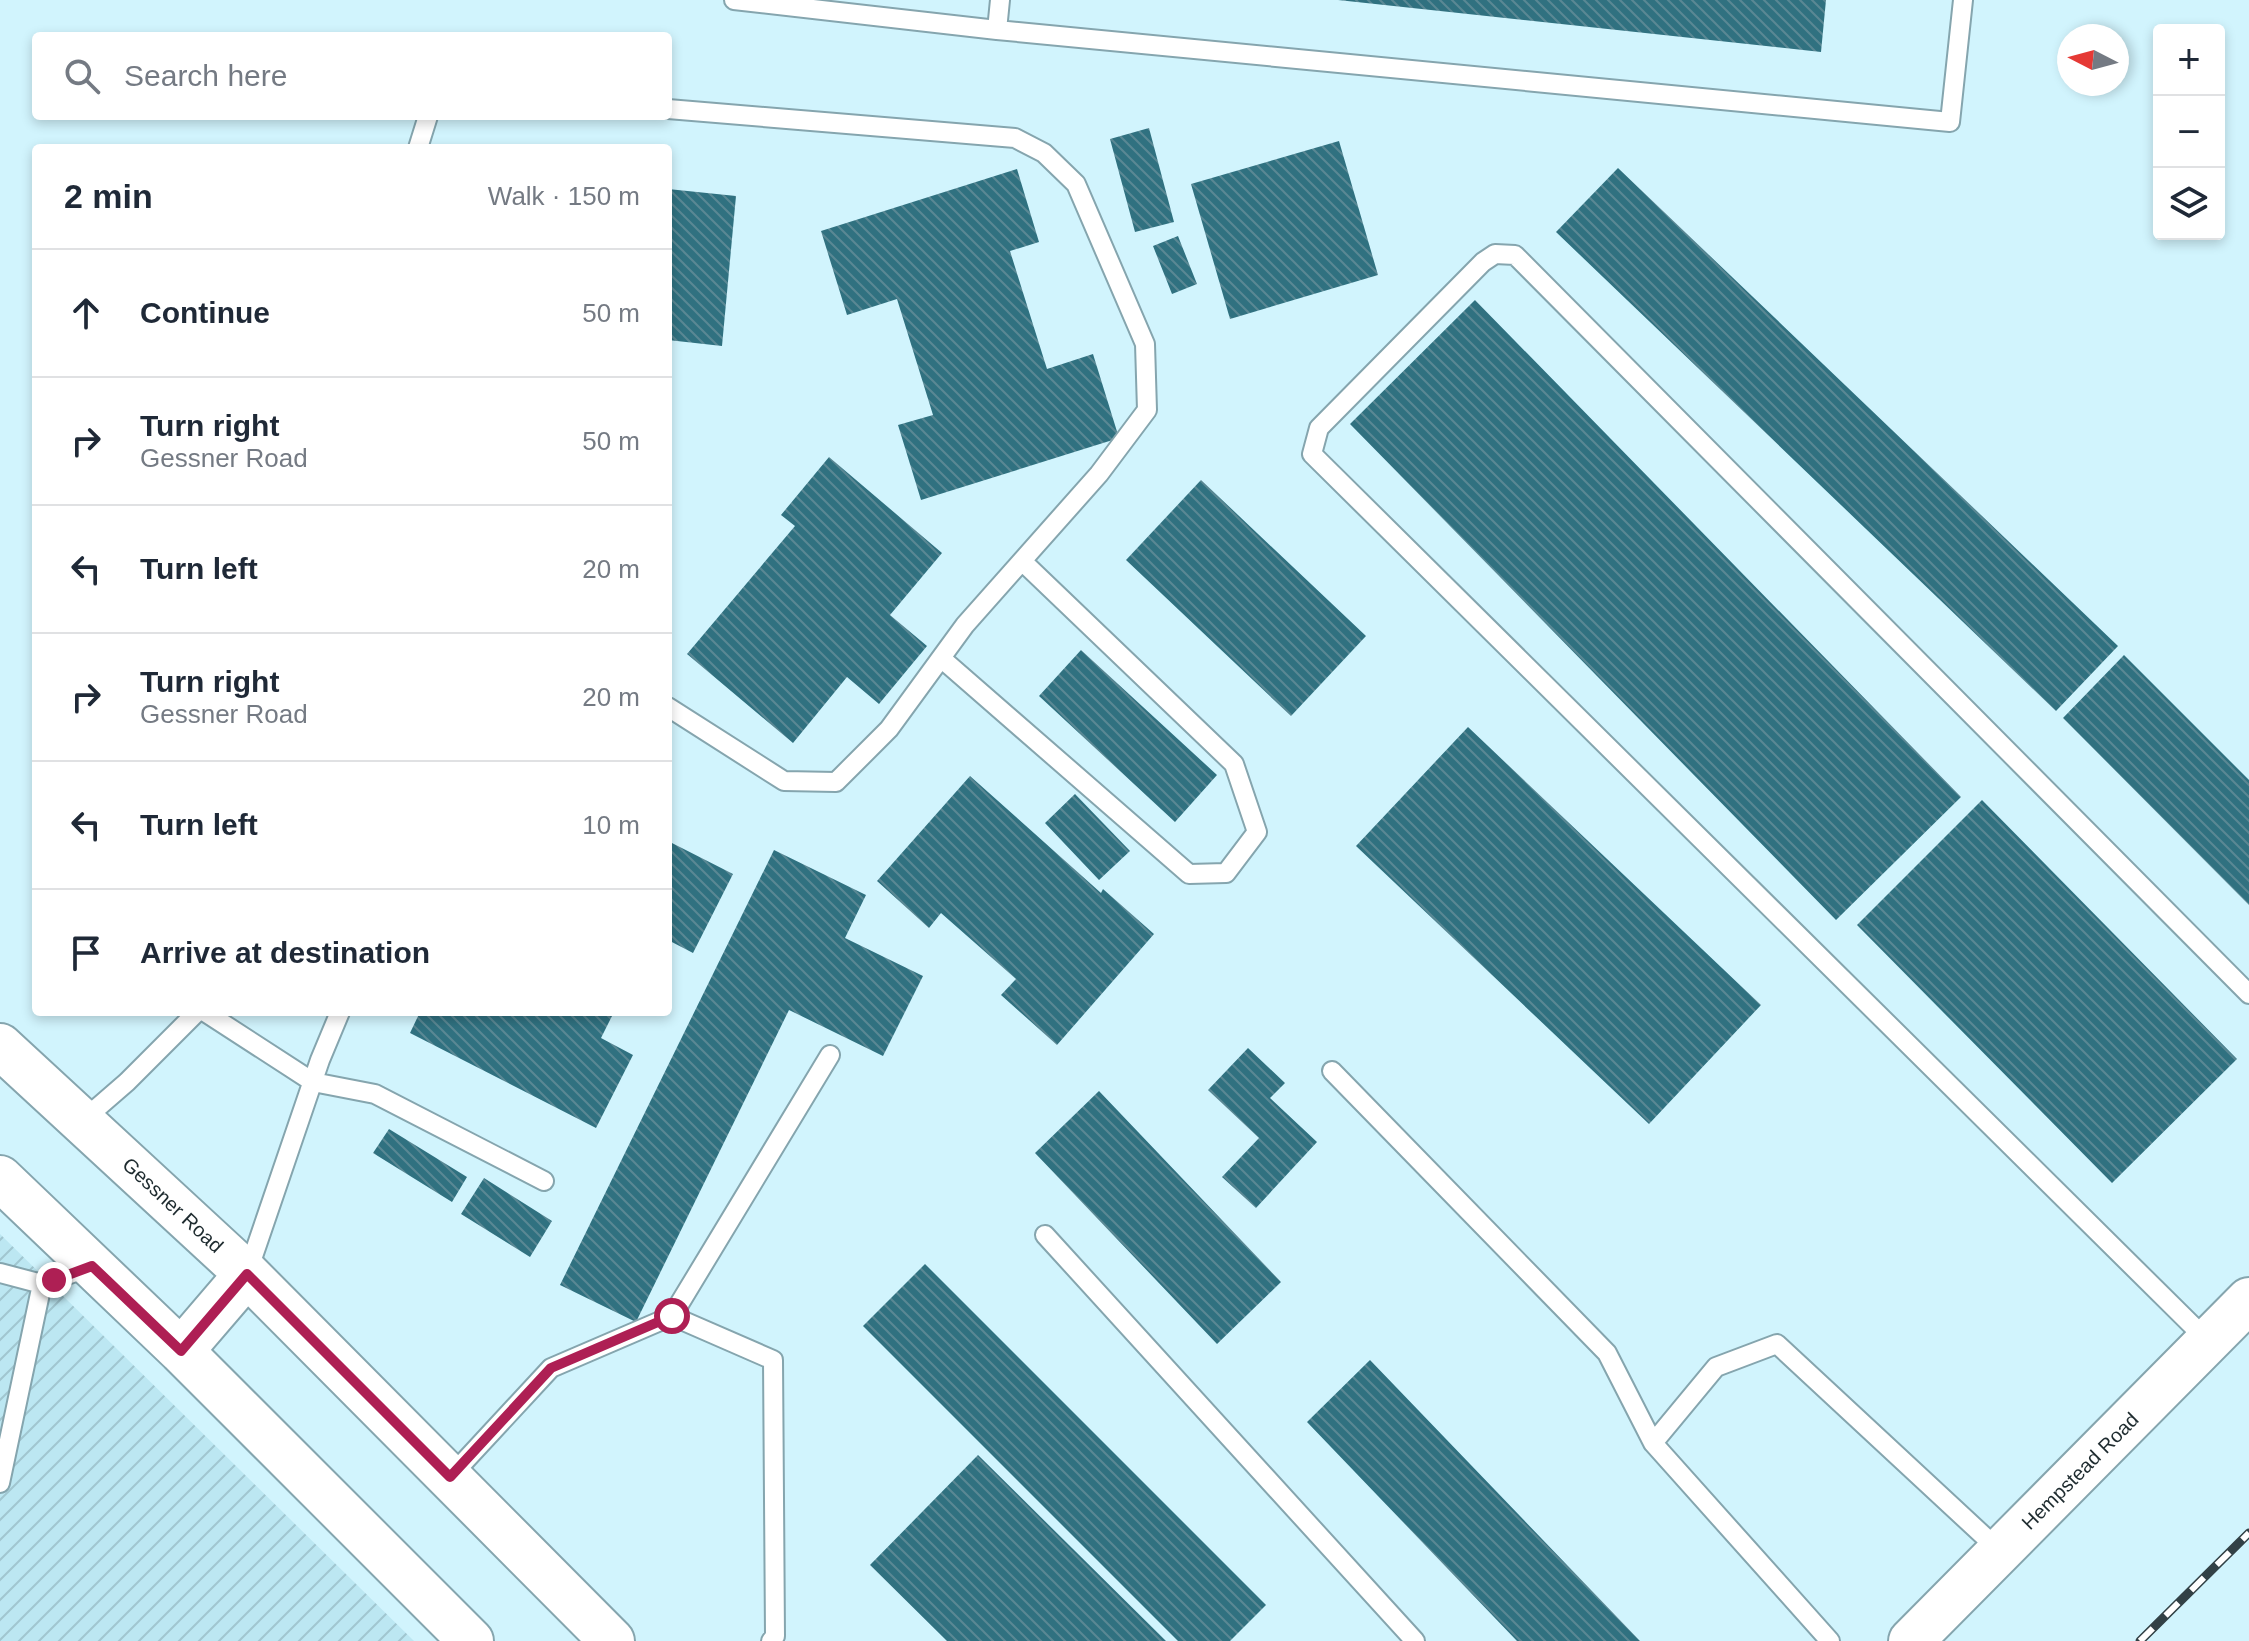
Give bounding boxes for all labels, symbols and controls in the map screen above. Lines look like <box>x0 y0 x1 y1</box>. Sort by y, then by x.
north arrow <box>2057 24 2129 96</box>
map controls <box>2153 24 2225 240</box>
button: + <box>2153 24 2225 96</box>
search box <box>32 32 672 120</box>
icon: search <box>60 54 104 98</box>
text: Search here <box>124 59 287 92</box>
button: − <box>2153 96 2225 168</box>
button: layers <box>2153 168 2225 240</box>
text: 2 min <box>64 177 153 215</box>
text: Walk · 150 m <box>488 181 640 211</box>
icon: ahead <box>64 291 108 335</box>
text: Continue <box>140 296 270 329</box>
text: 50 m <box>582 298 640 328</box>
text: Turn right <box>140 409 279 442</box>
icon: right <box>64 419 108 463</box>
text: 50 m <box>582 426 640 456</box>
text: Gessner Road <box>140 443 308 473</box>
icon: left <box>64 547 108 591</box>
text: Turn left <box>140 552 258 585</box>
text: 20 m <box>582 554 640 584</box>
text: Turn right <box>140 665 279 698</box>
icon: right <box>64 675 108 719</box>
text: 20 m <box>582 682 640 712</box>
text: Gessner Road <box>140 699 308 729</box>
icon: left <box>64 803 108 847</box>
text: Turn left <box>140 808 258 841</box>
text: 10 m <box>582 810 640 840</box>
icon: arrive <box>64 931 108 975</box>
text: Arrive at destination <box>140 936 430 969</box>
street label: Gessner Road <box>118 1153 228 1257</box>
route end <box>36 1262 72 1298</box>
route start <box>654 1298 690 1334</box>
street label: Hempstead Road <box>2017 1408 2143 1534</box>

